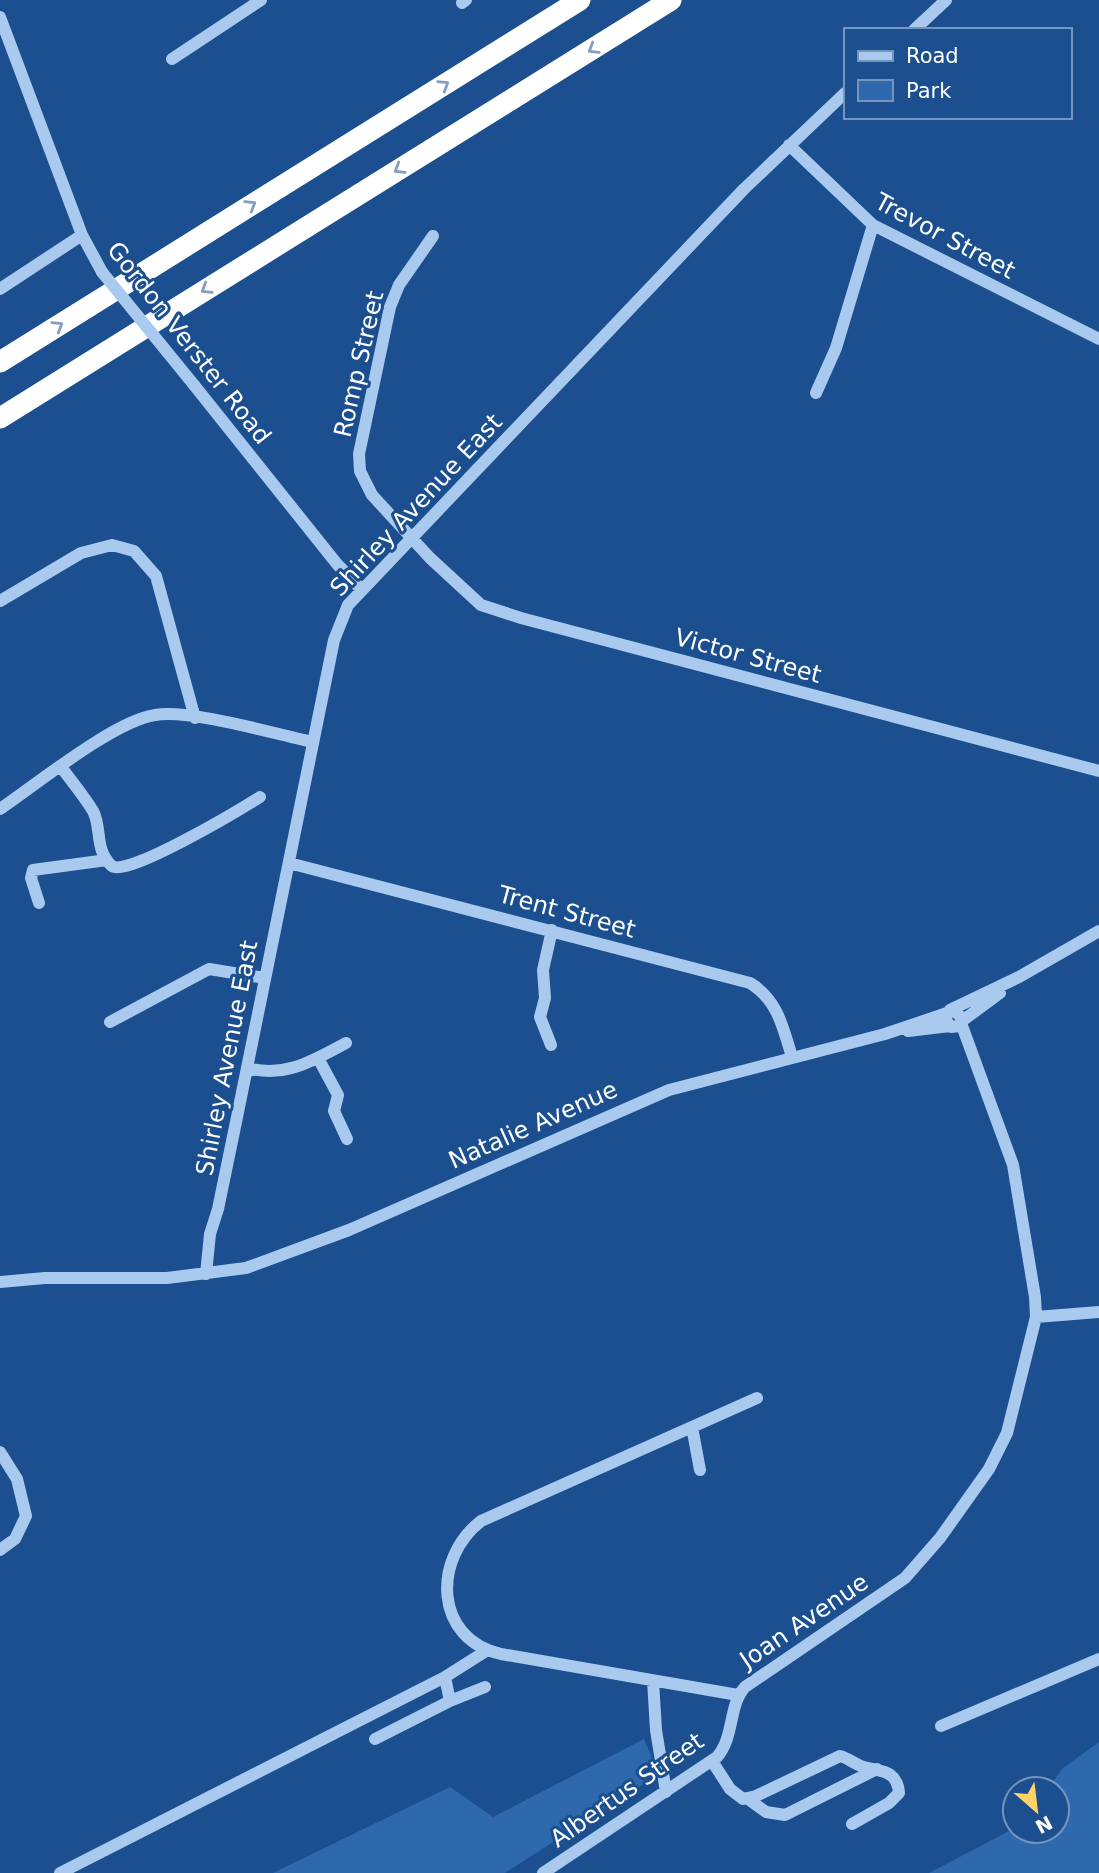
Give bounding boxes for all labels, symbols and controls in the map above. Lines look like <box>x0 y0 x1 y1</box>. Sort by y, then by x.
legend <box>844 28 1071 119</box>
one-way arrow <box>587 41 600 54</box>
text: Road <box>906 44 959 68</box>
text: Park <box>906 79 952 103</box>
one-way arrow <box>436 80 449 93</box>
one-way arrow <box>394 161 407 174</box>
street label: Trevor Street <box>869 187 1020 285</box>
one-way arrow <box>243 201 256 214</box>
street label: Gordon Verster Road <box>101 236 277 450</box>
one-way arrow <box>201 281 214 294</box>
street label: Romp Street <box>329 288 389 440</box>
one-way arrow <box>50 321 63 334</box>
street label: Shirley Avenue East <box>324 408 508 602</box>
street label: Victor Street <box>672 623 824 689</box>
street label: Trent Street <box>495 880 638 944</box>
street label: Shirley Avenue East <box>190 938 264 1178</box>
street label: Natalie Avenue <box>444 1075 622 1175</box>
street label: Joan Avenue <box>733 1568 873 1675</box>
street label: Albertus Street <box>545 1727 709 1853</box>
north arrow <box>1001 1775 1071 1845</box>
text: N <box>1032 1812 1056 1838</box>

